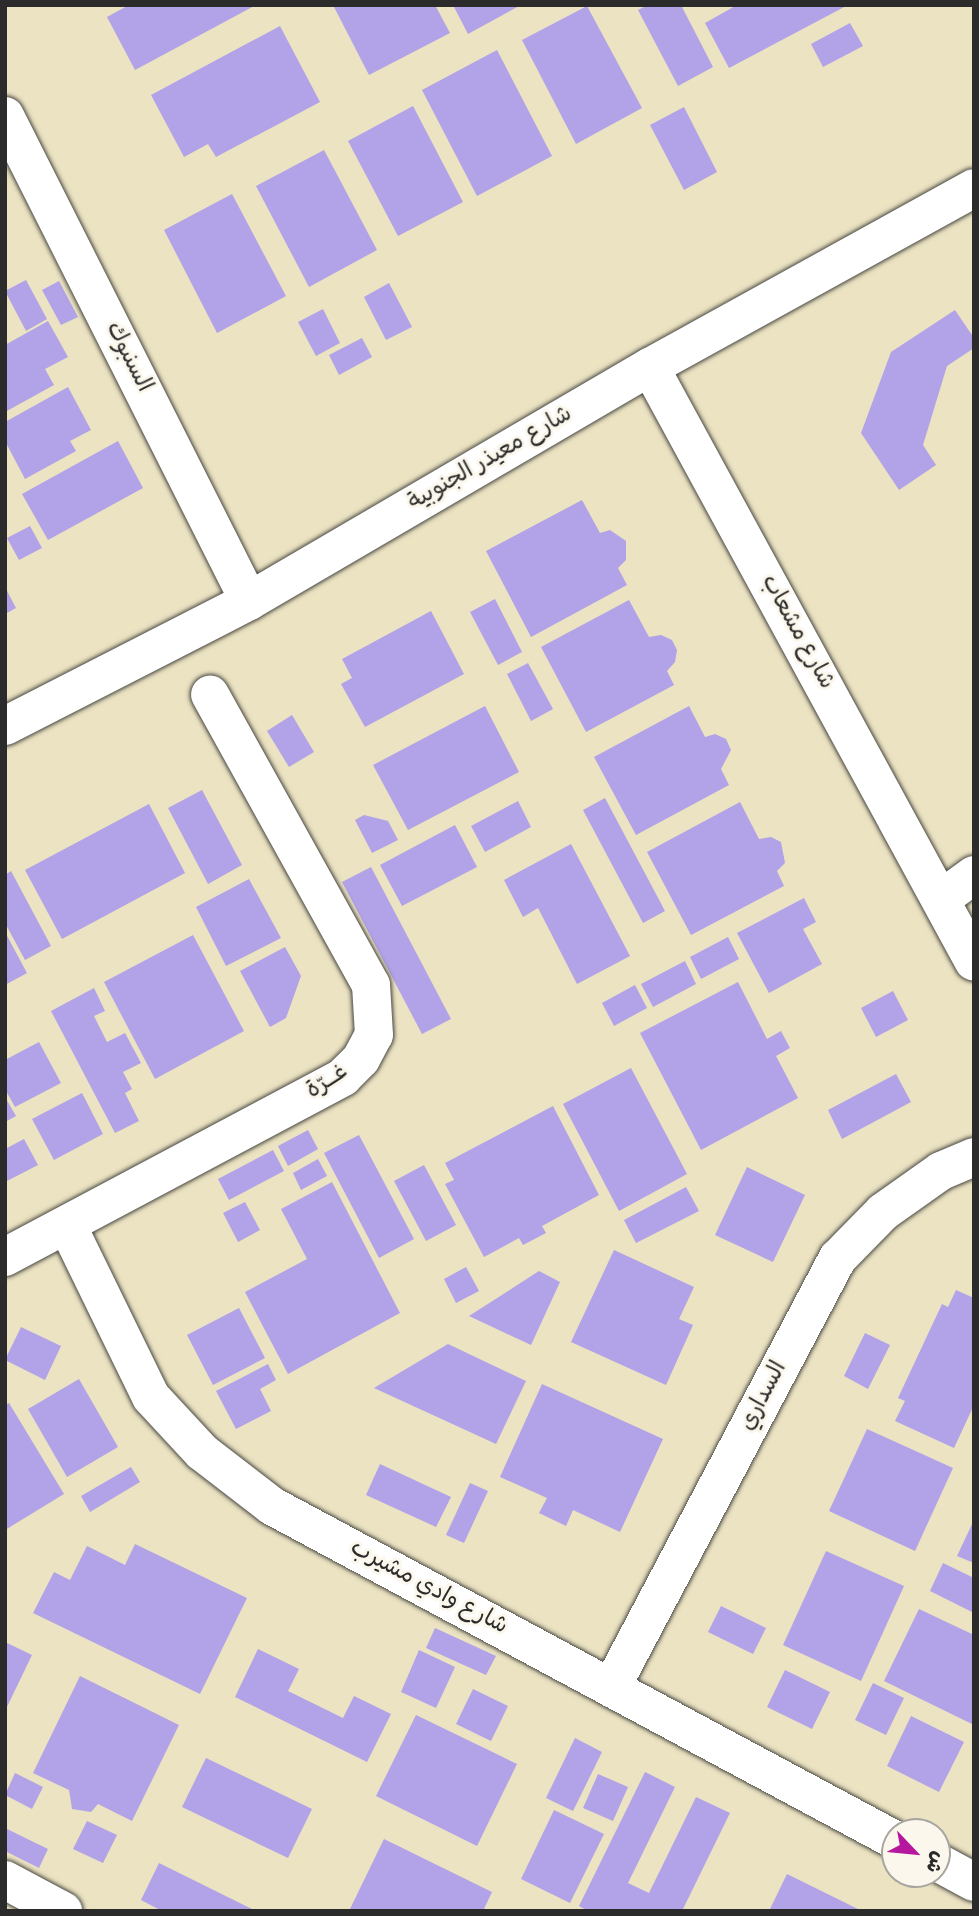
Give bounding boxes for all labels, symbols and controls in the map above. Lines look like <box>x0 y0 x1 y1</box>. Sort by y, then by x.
street label: السنبوك <box>98 318 156 398</box>
street label: شارع معيذر الجنوبية <box>404 402 578 518</box>
street label: شارع مشعاب <box>753 571 839 695</box>
street label: غــرّة <box>302 1060 354 1106</box>
street label: السداري <box>735 1358 795 1436</box>
street label: شارع وادي مشيرب <box>344 1536 512 1642</box>
north arrow <box>881 1818 951 1888</box>
text: ش <box>919 1847 948 1876</box>

